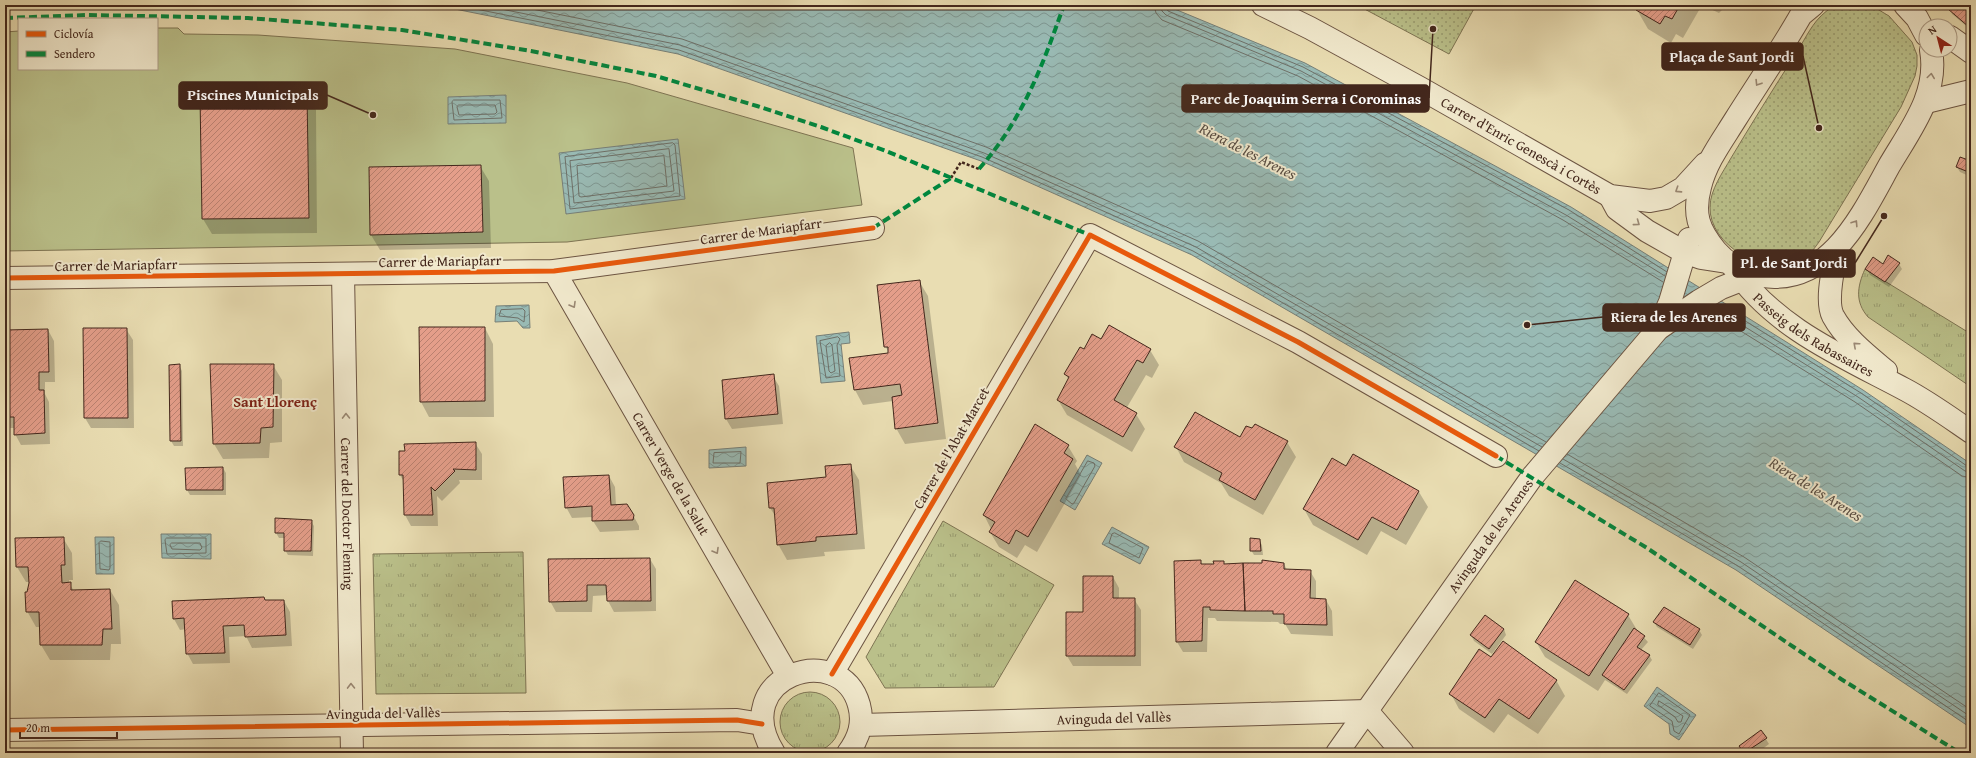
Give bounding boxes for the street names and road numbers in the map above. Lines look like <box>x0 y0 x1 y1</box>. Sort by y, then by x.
street label: Carrer d'Enric Genescà i Cortès <box>1437 92 1605 199</box>
street label: Carrer de Mariapfarr <box>699 213 823 249</box>
street label: Carrer de Mariapfarr <box>378 250 502 272</box>
street label: Carrer de Mariapfarr <box>54 254 178 276</box>
street label: Passeig dels Rabassaires <box>1749 288 1877 381</box>
street label: Carrer de l'Abat Marcet <box>908 383 994 512</box>
street label: Carrer Verge de la Salut <box>628 408 715 539</box>
street label: Carrer del Doctor Fleming <box>336 437 359 590</box>
street label: Avinguda de les Arenes <box>1443 475 1538 597</box>
street label: Avinguda del Vallès <box>326 702 440 724</box>
street label: Avinguda del Vallès <box>1056 706 1171 730</box>

